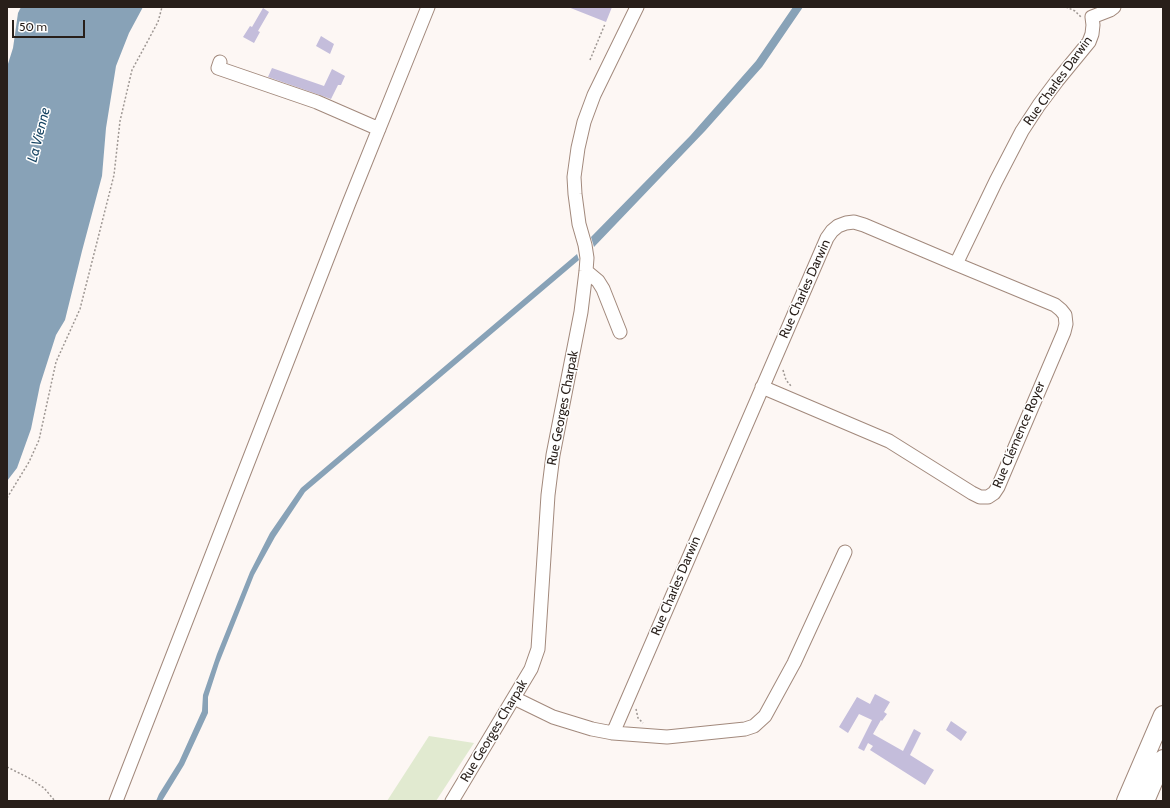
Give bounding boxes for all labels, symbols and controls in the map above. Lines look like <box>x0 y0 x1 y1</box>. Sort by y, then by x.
scale bar <box>14 12 87 38</box>
text: 50 m <box>19 19 47 34</box>
street label: Rue Charles Darwin <box>1020 33 1096 129</box>
water label: La Vienne <box>24 106 54 164</box>
street label: Rue Charles Darwin <box>776 237 834 341</box>
street label: Rue Georges Charpak <box>544 349 582 467</box>
street label: Rue Clémence Royer <box>989 379 1049 491</box>
street label: Rue Charles Darwin <box>648 534 704 638</box>
street label: Rue Georges Charpak <box>457 677 531 785</box>

